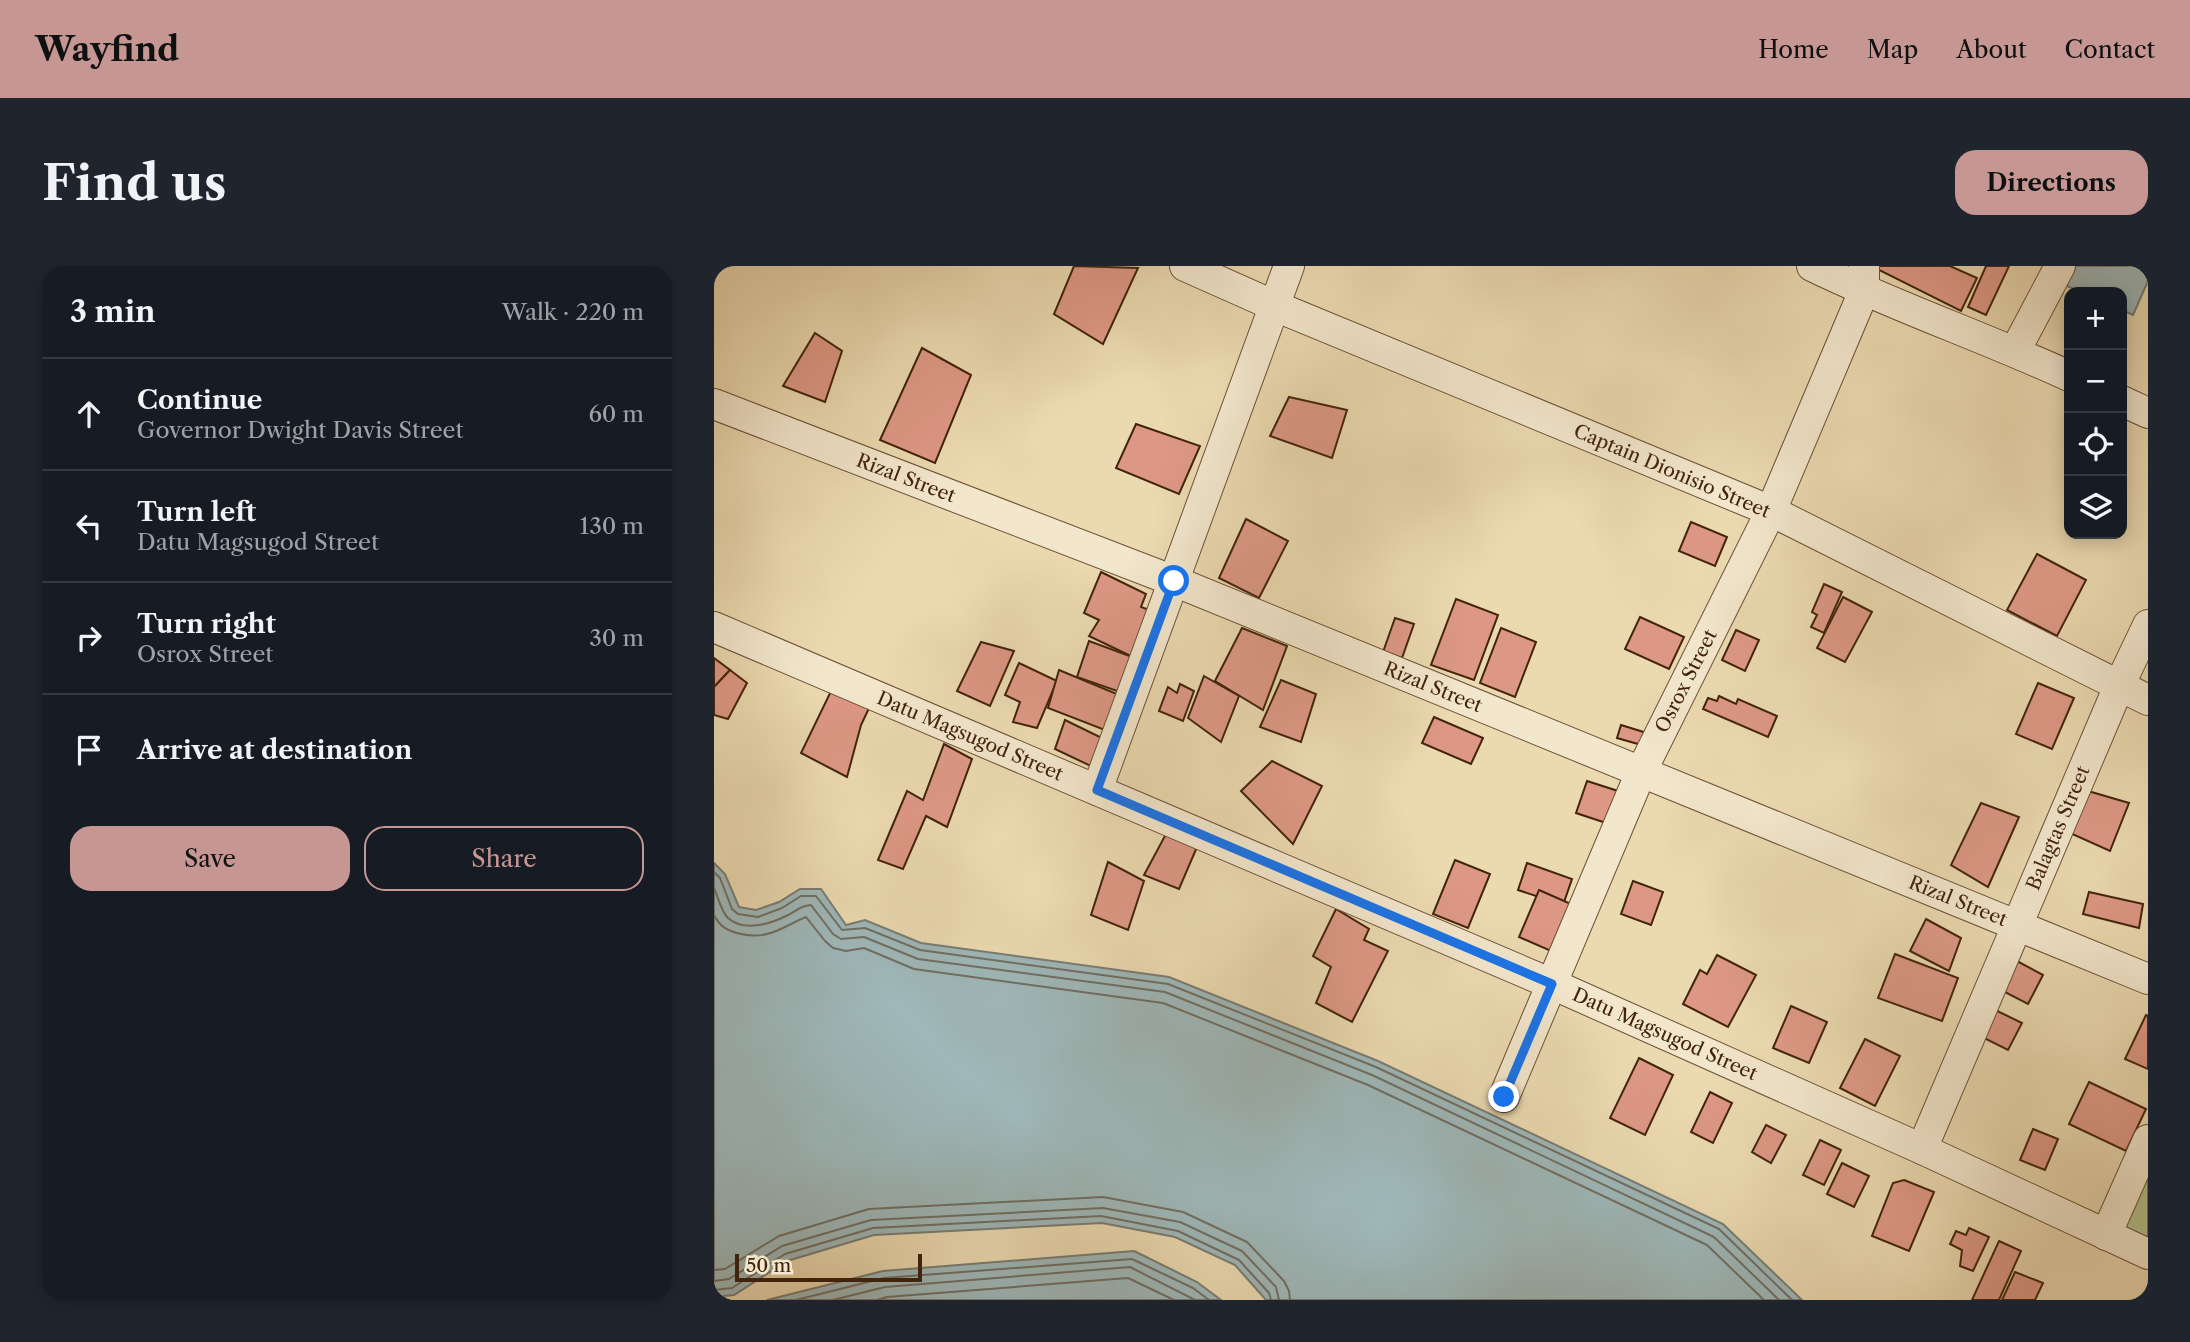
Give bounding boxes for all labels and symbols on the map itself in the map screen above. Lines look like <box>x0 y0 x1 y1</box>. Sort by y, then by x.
street label: Captain Dionisio Street <box>1570 419 1774 523</box>
street label: Rizal Street <box>853 449 959 507</box>
route start <box>1158 565 1189 596</box>
street label: Osrox Street <box>1650 625 1722 736</box>
street label: Rizal Street <box>1380 657 1486 717</box>
street label: Datu Magsugod Street <box>873 686 1067 786</box>
street label: Balagtas Street <box>2021 762 2095 894</box>
street label: Rizal Street <box>1905 871 2011 931</box>
street label: Datu Magsugod Street <box>1569 983 1761 1085</box>
route end <box>1488 1081 1519 1112</box>
scale bar <box>735 1251 922 1283</box>

